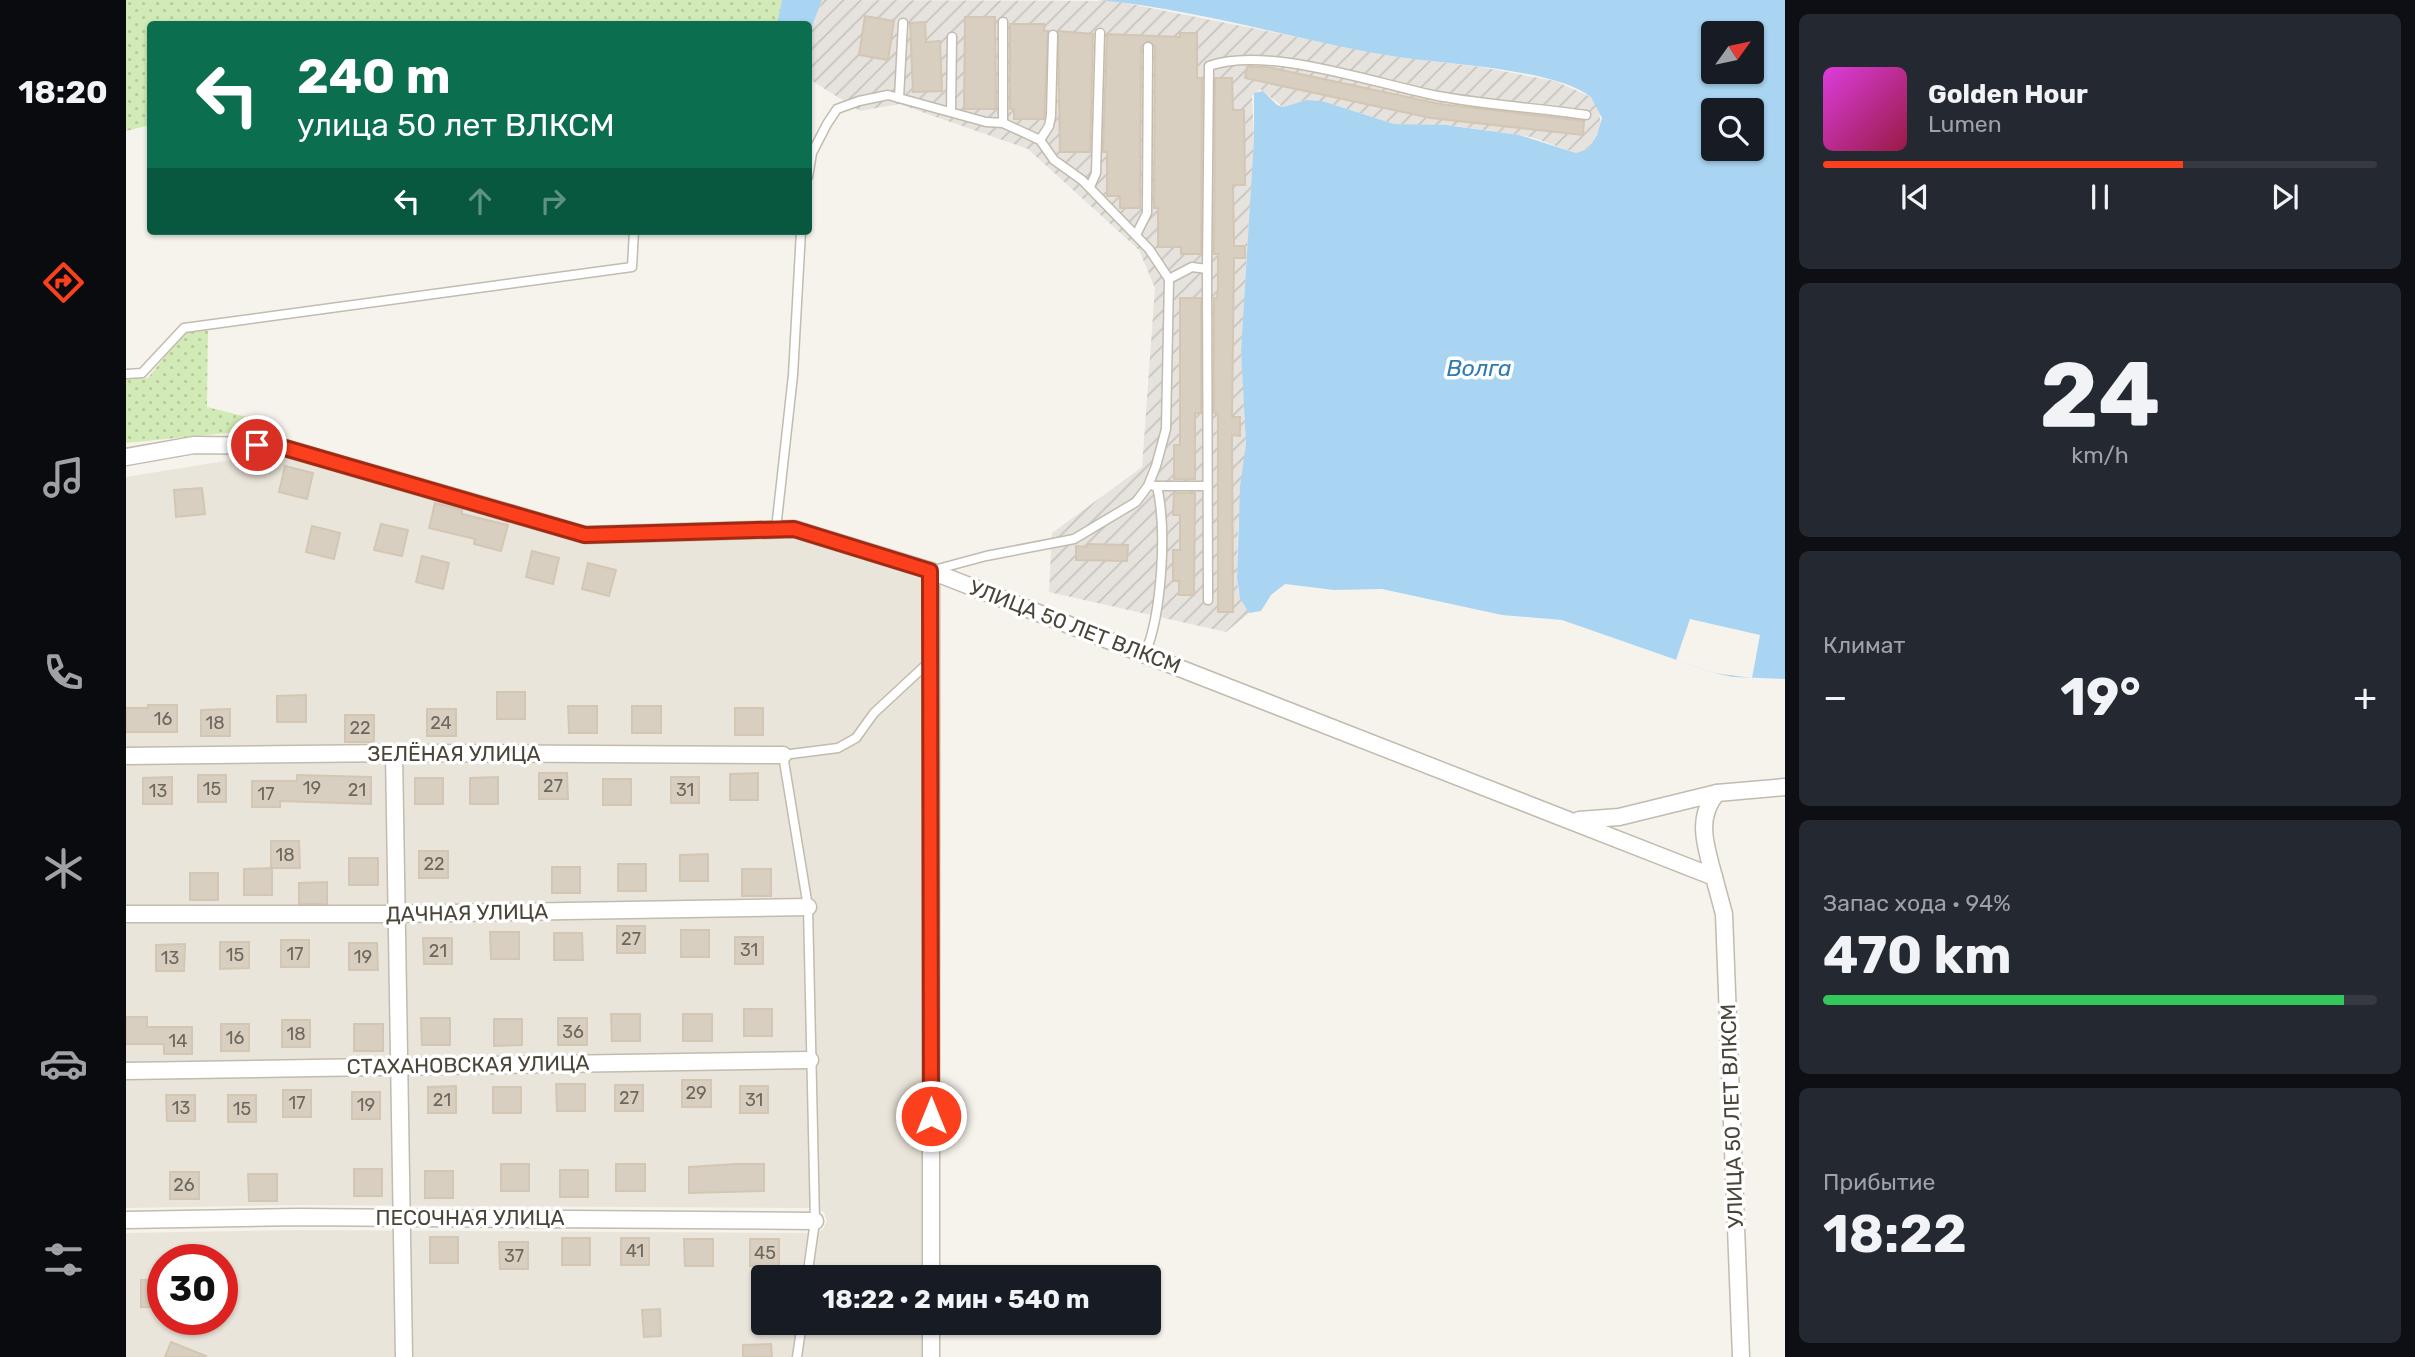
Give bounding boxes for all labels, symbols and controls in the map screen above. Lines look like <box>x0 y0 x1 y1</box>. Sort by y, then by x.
north arrow <box>1701 21 1764 84</box>
map controls <box>1701 21 1764 161</box>
text: 240 m <box>297 47 451 105</box>
icon: left <box>182 49 273 140</box>
text: 18:20 <box>18 73 108 111</box>
text: Golden Hour <box>1928 79 2088 110</box>
button: search <box>1701 98 1764 161</box>
text: улица 50 лет ВЛКСМ <box>297 106 615 144</box>
text: Lumen <box>1928 110 2002 138</box>
icon: previous <box>1896 178 1934 216</box>
icon: pause <box>2081 178 2119 216</box>
icon: next <box>2266 178 2304 216</box>
icon: left <box>388 182 426 220</box>
icon: ahead <box>461 182 499 220</box>
icon: right <box>534 182 572 220</box>
icon: directions <box>39 258 88 307</box>
text: 24 <box>2040 341 2160 449</box>
water label: Волга <box>1446 354 1512 382</box>
pin <box>227 415 287 475</box>
icon: arrive <box>238 426 276 464</box>
text: km/h <box>2071 441 2129 469</box>
icon: music <box>39 453 88 502</box>
street label: УЛИЦА 50 ЛЕТ ВЛКСМ <box>966 575 1185 678</box>
text: Климат <box>1823 631 1905 659</box>
icon: phone <box>39 648 88 697</box>
text: 19° <box>2060 666 2141 728</box>
text: − <box>1823 674 1848 720</box>
text: + <box>2353 674 2377 720</box>
house number: 16 <box>154 708 172 730</box>
house number: 18 <box>205 712 225 734</box>
house number: 24 <box>430 712 452 734</box>
house number: 22 <box>349 717 371 739</box>
street label: ЗЕЛЁНАЯ УЛИЦА <box>368 741 540 766</box>
house number: 27 <box>543 775 563 797</box>
house number: 19 <box>303 777 321 799</box>
house number: 15 <box>203 778 221 800</box>
house number: 21 <box>348 779 366 801</box>
house number: 31 <box>676 779 694 801</box>
house number: 13 <box>149 780 167 802</box>
house number: 17 <box>258 783 274 805</box>
icon: climate <box>39 844 88 893</box>
house number: 18 <box>275 844 295 866</box>
house number: 22 <box>423 853 445 875</box>
text: Запас хода · 94% <box>1823 889 2011 917</box>
street label: ДАЧНАЯ УЛИЦА <box>386 899 548 926</box>
text: 470 km <box>1823 924 2012 986</box>
house number: 27 <box>621 928 641 950</box>
house number: 31 <box>740 939 758 961</box>
house number: 21 <box>429 940 447 962</box>
house number: 17 <box>287 943 303 965</box>
house number: 15 <box>226 944 244 966</box>
house number: 19 <box>354 946 372 968</box>
house number: 13 <box>161 947 179 969</box>
street label: УЛИЦА 50 ЛЕТ ВЛКСМ <box>1715 1003 1748 1229</box>
house number: 36 <box>562 1021 584 1043</box>
house number: 18 <box>286 1023 306 1045</box>
house number: 16 <box>226 1027 244 1049</box>
house number: 14 <box>169 1030 187 1052</box>
icon: car <box>39 1039 88 1088</box>
street label: СТАХАНОВСКАЯ УЛИЦА <box>346 1050 590 1079</box>
position arrow <box>894 1079 968 1153</box>
house number: 29 <box>685 1082 707 1104</box>
house number: 27 <box>619 1087 639 1109</box>
house number: 21 <box>433 1089 451 1111</box>
house number: 31 <box>745 1089 763 1111</box>
house number: 17 <box>289 1092 305 1114</box>
house number: 19 <box>357 1094 375 1116</box>
house number: 13 <box>172 1097 190 1119</box>
house number: 15 <box>233 1098 251 1120</box>
text: Прибытие <box>1823 1168 1935 1196</box>
house number: 26 <box>173 1174 195 1196</box>
text: 18:22 <box>1823 1203 1967 1265</box>
street label: ПЕСОЧНАЯ УЛИЦА <box>375 1205 565 1230</box>
icon: filters <box>39 1235 88 1284</box>
house number: 41 <box>626 1240 644 1262</box>
house number: 45 <box>754 1242 776 1264</box>
speed limit sign: 30 <box>147 1244 238 1335</box>
house number: 37 <box>504 1245 524 1267</box>
text: 18:22 · 2 мин · 540 m <box>822 1284 1090 1315</box>

